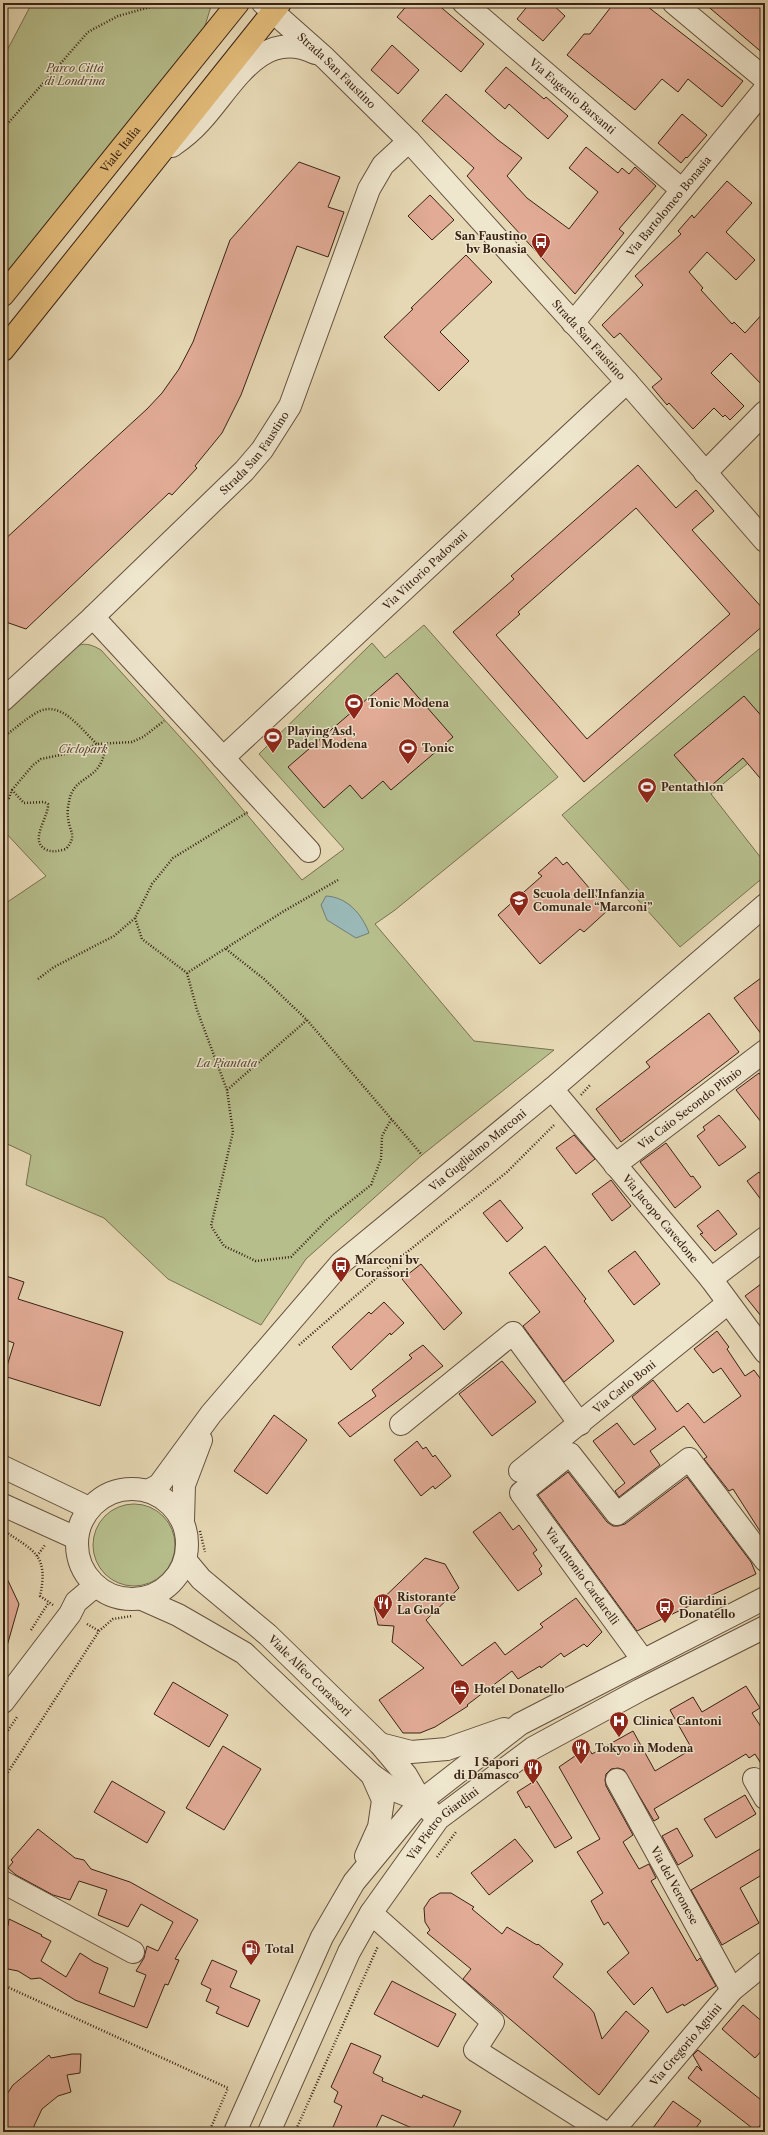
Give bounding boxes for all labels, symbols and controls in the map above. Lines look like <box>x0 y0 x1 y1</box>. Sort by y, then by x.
street label: Strada San Faustino <box>294 30 379 112</box>
street label: Via Eugenio Barsanti <box>526 55 619 137</box>
park label: Parco Città di Londrina <box>45 61 106 88</box>
street label: Viale Italia <box>97 123 143 176</box>
street label: Via Bartolomeo Bonasia <box>623 153 714 260</box>
place label: San Faustino bv Bonasia <box>455 229 528 256</box>
bus stop icon: San Faustino bv Bonasia <box>530 231 552 259</box>
street label: Strada San Faustino <box>549 297 629 383</box>
street label: Strada San Faustino <box>217 408 292 498</box>
street label: Via Vittorio Padovani <box>379 527 471 614</box>
sports icon: Tonic Modena <box>343 692 365 720</box>
place label: Tonic Modena <box>368 696 450 710</box>
place label: Playing Asd, Padel Modena <box>287 724 368 751</box>
sports icon: Playing Asd, Padel Modena <box>262 726 284 754</box>
sports icon: Tonic <box>397 737 419 765</box>
place label: Tonic <box>422 741 454 755</box>
park label: Ciclopark <box>59 742 108 756</box>
sports icon: Pentathlon <box>636 776 658 804</box>
place label: Pentathlon <box>661 780 724 794</box>
place label: Scuola dell’Infanzia Comunale “Marconi” <box>533 887 652 914</box>
school or university icon: Scuola dell’Infanzia Comunale “Marconi” <box>508 889 530 917</box>
park label: La Piantata <box>196 1056 258 1070</box>
street label: Via Caio Secondo Plinio <box>634 1064 745 1153</box>
street label: Via Guglielmo Marconi <box>426 1106 530 1195</box>
street label: Via Jacopo Cavedone <box>619 1171 701 1266</box>
place label: Marconi bv Corassori <box>355 1253 419 1280</box>
bus stop icon: Marconi bv Corassori <box>330 1255 352 1283</box>
street label: Via Carlo Boni <box>589 1357 659 1417</box>
street label: Via Antonio Cardarelli <box>541 1524 622 1628</box>
place label: Ristorante La Gola <box>397 1590 456 1617</box>
restaurant icon: Ristorante La Gola <box>372 1592 394 1620</box>
place label: Giardini Donatello <box>679 1594 735 1621</box>
bus stop icon: Giardini Donatello <box>654 1596 676 1624</box>
street label: Viale Alfeo Corassori <box>265 1632 355 1719</box>
hotel icon: Hotel Donatello <box>449 1678 471 1706</box>
place label: Hotel Donatello <box>474 1682 565 1696</box>
hospital icon: Clinica Cantoni <box>608 1710 630 1738</box>
place label: Clinica Cantoni <box>633 1714 722 1728</box>
restaurant icon: Tokyo in Modena <box>570 1737 592 1765</box>
place label: Tokyo in Modena <box>595 1741 694 1755</box>
place label: I Sapori di Damasco <box>454 1755 519 1782</box>
restaurant icon: I Sapori di Damasco <box>522 1757 544 1785</box>
street label: Via Pietro Giardini <box>403 1784 482 1864</box>
street label: Via del Veronese <box>647 1843 702 1927</box>
fuel station icon: Total <box>240 1938 262 1966</box>
place label: Total <box>265 1942 294 1956</box>
street label: Via Gregorio Agnini <box>646 2000 725 2090</box>

